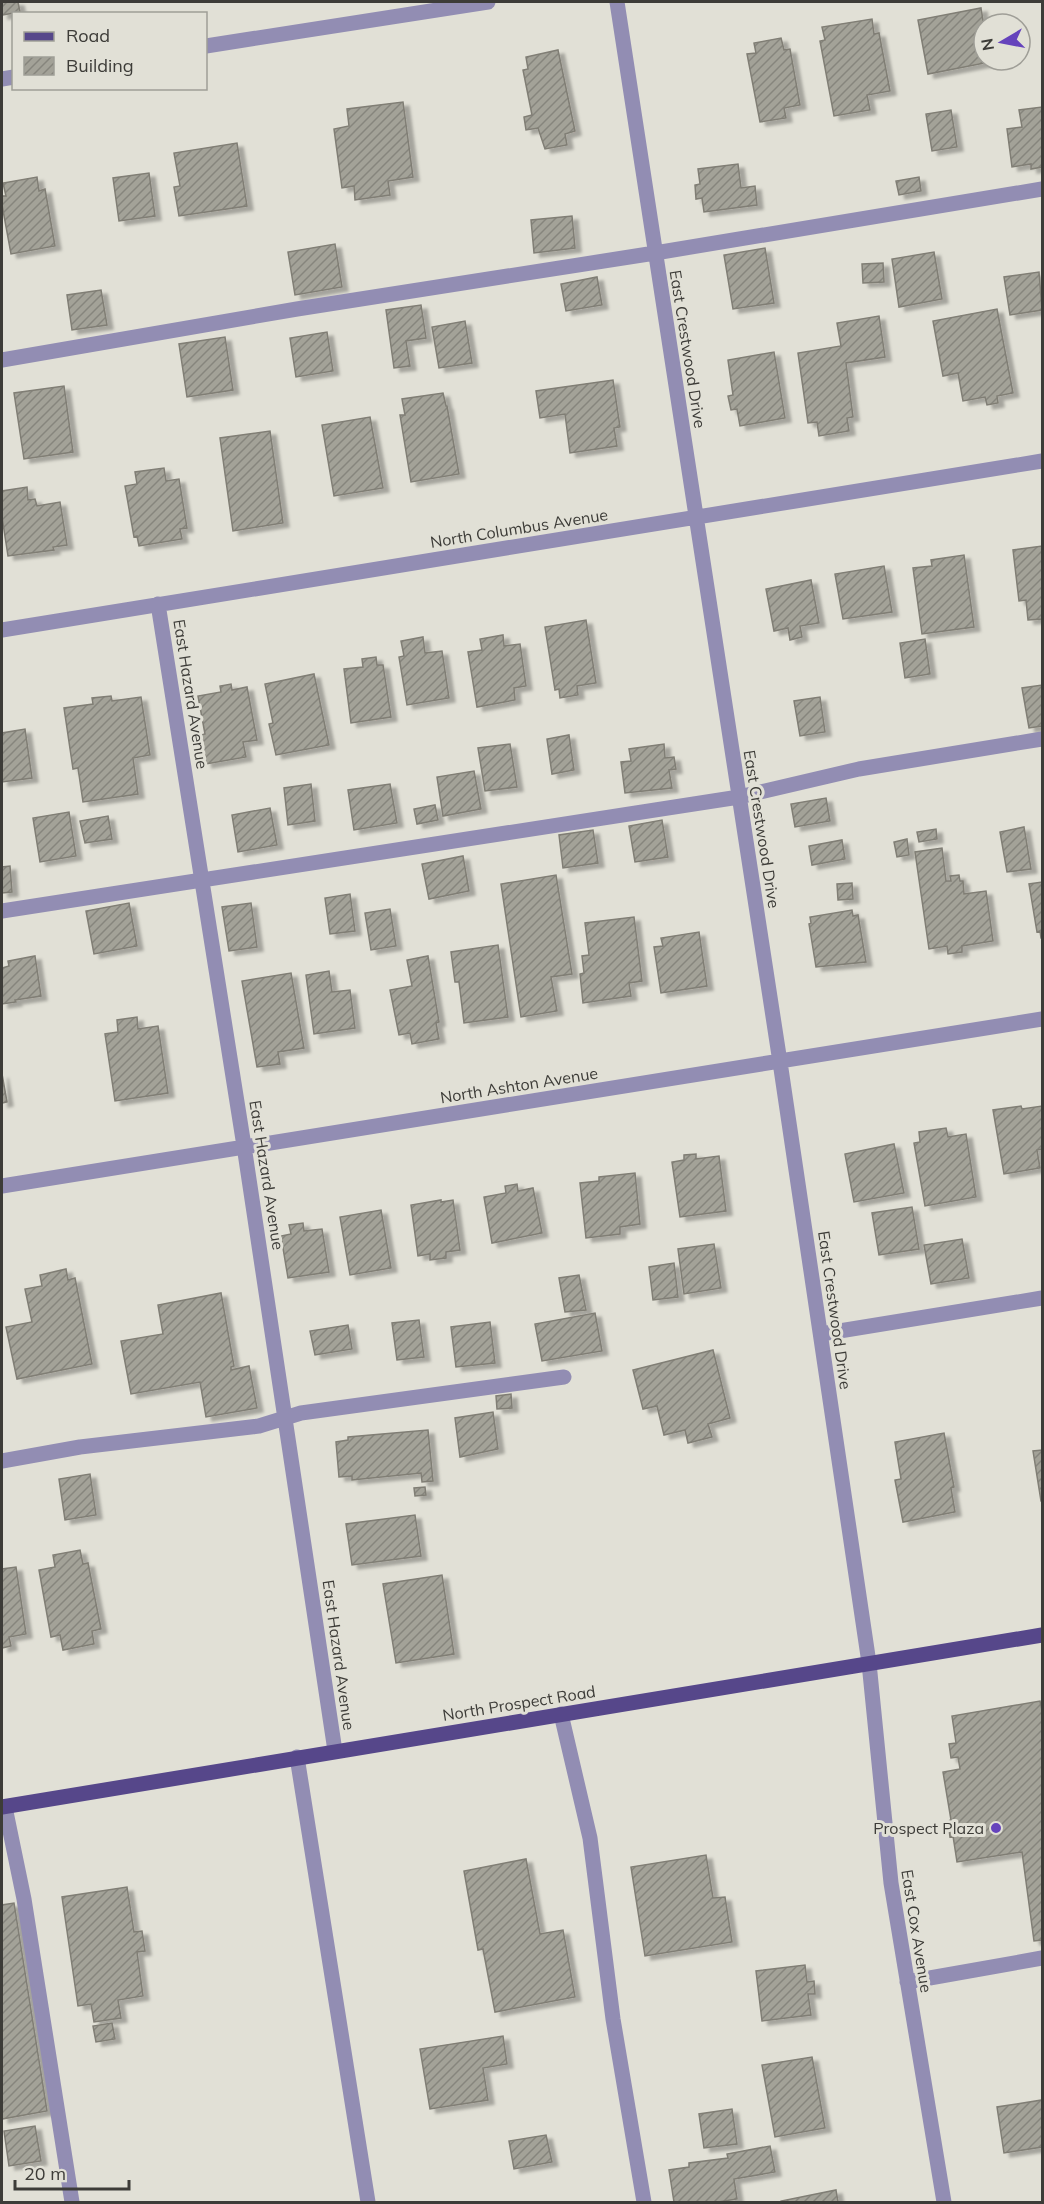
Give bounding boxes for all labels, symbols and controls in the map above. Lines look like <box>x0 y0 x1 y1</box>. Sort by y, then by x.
legend <box>12 12 207 90</box>
north arrow <box>972 12 1032 72</box>
text: Road <box>66 24 110 47</box>
text: N <box>976 37 998 52</box>
text: Building <box>66 54 134 77</box>
street label: East Crestwood Drive <box>666 268 710 430</box>
street label: North Columbus Avenue <box>429 504 609 552</box>
street label: East Hazard Avenue <box>169 618 213 770</box>
street label: East Crestwood Drive <box>740 748 784 910</box>
street label: North Ashton Avenue <box>439 1063 599 1107</box>
street label: East Hazard Avenue <box>245 1099 289 1251</box>
street label: East Crestwood Drive <box>814 1229 856 1391</box>
street label: East Hazard Avenue <box>319 1579 359 1731</box>
street label: North Prospect Road <box>441 1681 597 1725</box>
place label: Prospect Plaza <box>873 1818 984 1838</box>
marker: Prospect Plaza <box>989 1821 1003 1835</box>
street label: East Cox Avenue <box>897 1868 937 1994</box>
scale bar <box>15 2153 129 2191</box>
text: 20 m <box>24 2162 66 2185</box>

